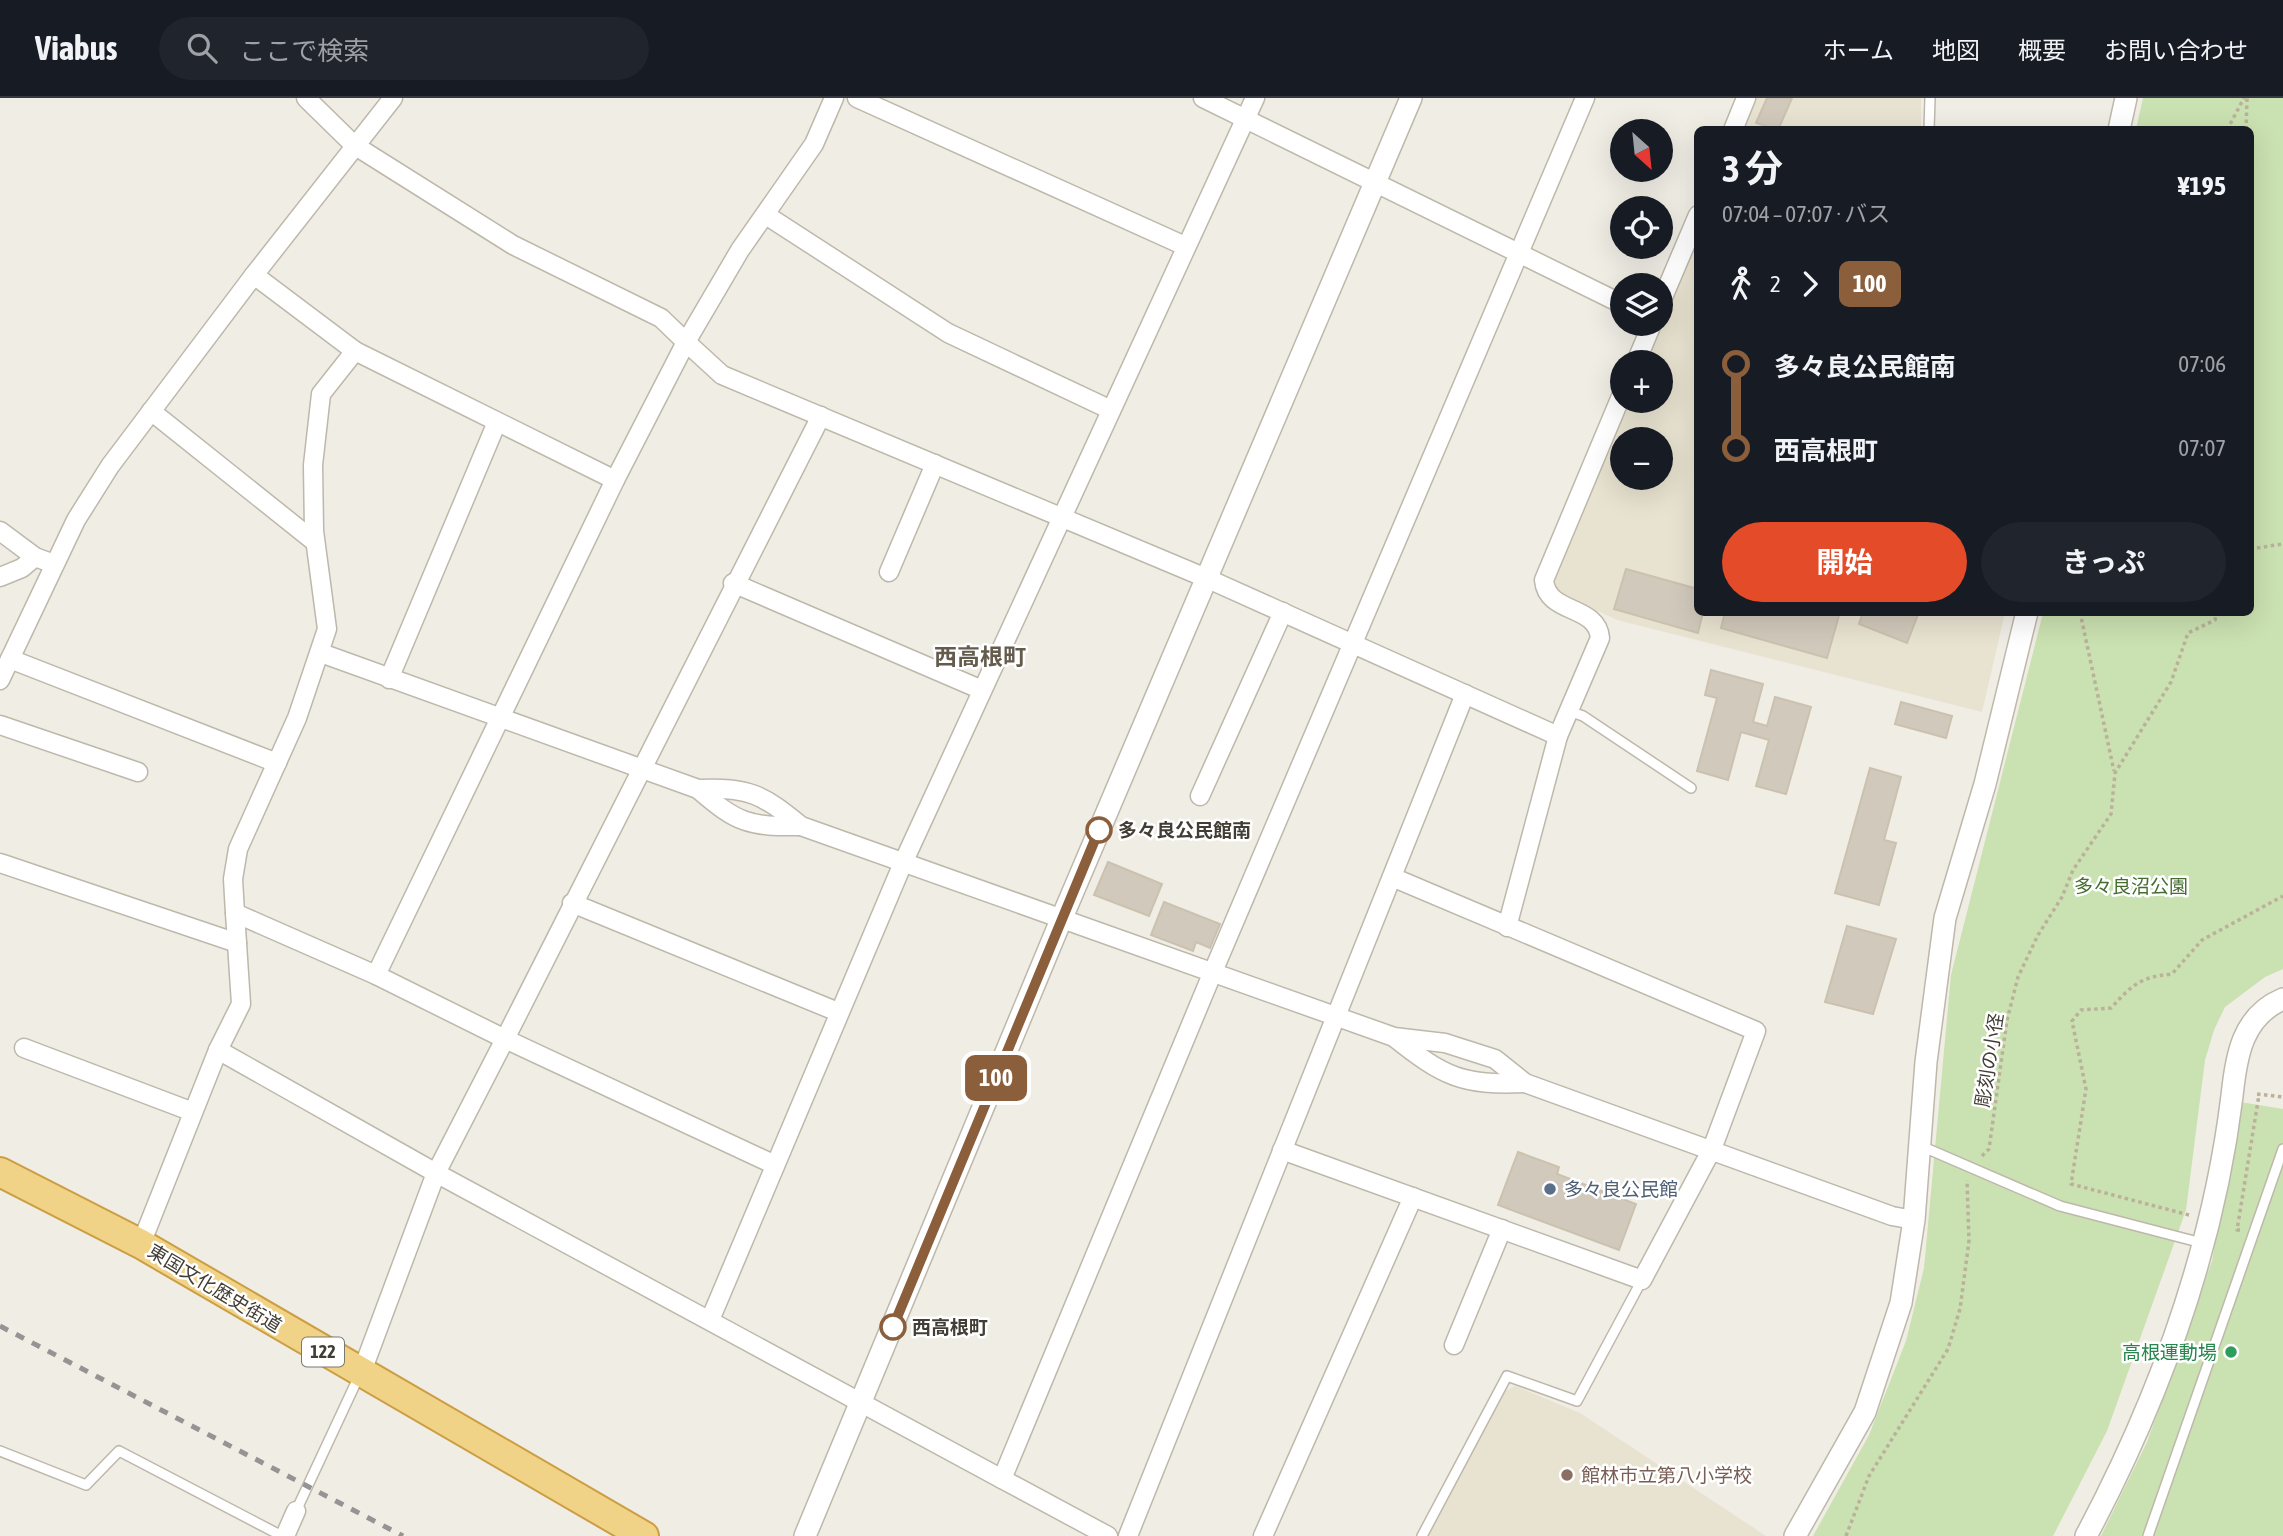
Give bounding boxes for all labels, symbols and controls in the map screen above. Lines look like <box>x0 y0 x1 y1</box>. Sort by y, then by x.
search box <box>159 17 649 80</box>
text: Viabus <box>35 29 117 67</box>
icon: search <box>183 29 221 67</box>
text: ここで検索 <box>239 36 369 66</box>
text: ホーム <box>1823 37 1894 64</box>
text: 地図 <box>1932 37 1980 64</box>
text: 概要 <box>2018 37 2066 64</box>
text: お問い合わせ <box>2104 37 2248 64</box>
north arrow <box>1610 119 1673 182</box>
map controls <box>1610 119 1673 490</box>
text: 3 分 <box>1722 147 1783 190</box>
text: ¥195 <box>2178 171 2226 201</box>
button: locate <box>1610 196 1673 259</box>
text: 07:04 – 07:07 · バス <box>1722 201 1890 227</box>
icon: walk <box>1722 265 1760 303</box>
icon: forward <box>1791 265 1829 303</box>
text: 100 <box>1853 270 1887 297</box>
text: 2 <box>1770 271 1781 297</box>
button: layers <box>1610 273 1673 336</box>
button: + <box>1610 350 1673 413</box>
text: 07:06 <box>2178 351 2226 377</box>
text: 多々良公民館南 <box>1774 352 1956 382</box>
button: − <box>1610 427 1673 490</box>
text: 07:07 <box>2178 435 2226 461</box>
text: 西高根町 <box>1774 436 1878 466</box>
button: 開始 <box>1722 522 1967 602</box>
button: きっぷ <box>1981 522 2226 602</box>
district label: 西高根町 <box>934 644 1026 670</box>
marker: 多々良公民館南 <box>1086 817 1112 843</box>
place label: 多々良公民館南 <box>1118 819 1251 841</box>
park label: 多々良沼公園 <box>2074 875 2188 897</box>
street label: 彫刻の小径 <box>1971 1011 2007 1109</box>
line badge: 100 <box>956 1055 1036 1101</box>
text: 100 <box>979 1064 1013 1091</box>
place label: 多々良公民館 <box>1564 1178 1678 1200</box>
marker: 多々良公民館 <box>1542 1181 1558 1197</box>
street label: 東国文化歴史街道 <box>144 1239 286 1337</box>
marker: 西高根町 <box>880 1314 906 1340</box>
place label: 西高根町 <box>912 1316 988 1338</box>
road number: 122 <box>302 1338 344 1366</box>
place label: 高根運動場 <box>2122 1341 2217 1363</box>
marker: 高根運動場 <box>2223 1344 2239 1360</box>
place label: 館林市立第八小学校 <box>1581 1464 1752 1486</box>
marker: 館林市立第八小学校 <box>1559 1467 1575 1483</box>

